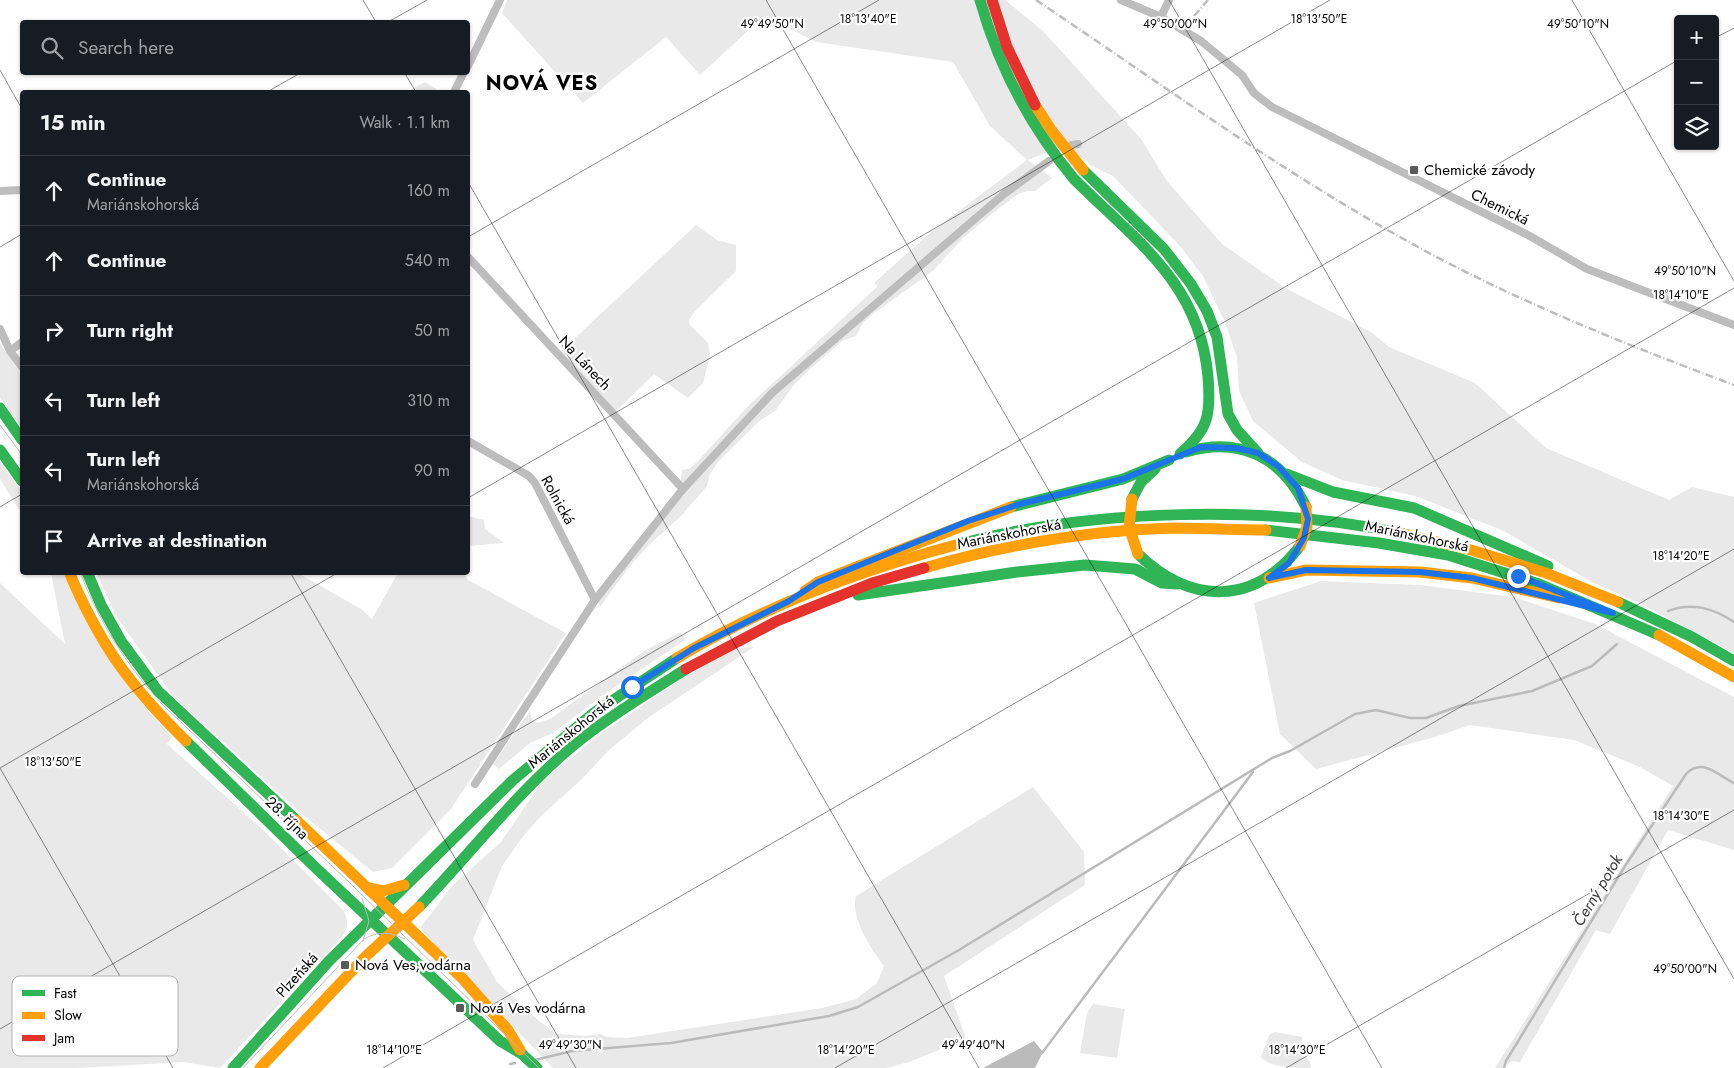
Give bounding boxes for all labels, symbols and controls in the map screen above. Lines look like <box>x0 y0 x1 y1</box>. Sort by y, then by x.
text: 18°13'40"E <box>839 10 897 28</box>
text: 18°13'50"E <box>1291 10 1347 28</box>
text: 49°49'50"N <box>740 15 804 33</box>
text: 49°50'00"N <box>1143 15 1207 33</box>
text: 49°50'10"N <box>1547 15 1609 33</box>
map controls <box>1674 15 1719 150</box>
button: + <box>1674 15 1719 60</box>
search box <box>20 20 470 75</box>
icon: search <box>38 34 66 62</box>
text: Search here <box>78 34 174 61</box>
button: − <box>1674 60 1719 105</box>
district label: NOVÁ VES <box>486 68 598 98</box>
button: layers <box>1674 105 1719 150</box>
text: 15 min <box>40 108 106 138</box>
text: Walk · 1.1 km <box>359 111 450 134</box>
place label: Chemické závody <box>1424 159 1535 181</box>
marker: Chemické závody <box>1408 164 1420 176</box>
text: Continue <box>87 166 166 193</box>
icon: ahead <box>40 177 68 205</box>
text: 160 m <box>407 179 450 202</box>
street label: Chemická <box>1467 183 1533 231</box>
text: Mariánskohorská <box>87 193 199 216</box>
icon: ahead <box>40 247 68 275</box>
text: Continue <box>87 247 166 274</box>
text: 540 m <box>405 249 450 272</box>
text: 49°50'10"N <box>1654 262 1716 280</box>
text: 18°14'10"E <box>1653 286 1709 304</box>
icon: right <box>40 317 68 345</box>
text: Turn right <box>87 317 173 344</box>
text: 50 m <box>414 319 450 342</box>
street label: Na Lánech <box>554 331 616 395</box>
icon: left <box>40 387 68 415</box>
text: Turn left <box>87 387 160 414</box>
text: 310 m <box>407 389 450 412</box>
text: Turn left <box>87 446 160 473</box>
icon: left <box>40 457 68 485</box>
text: 90 m <box>414 459 450 482</box>
street label: Rolnická <box>536 472 580 528</box>
text: Mariánskohorská <box>87 473 199 496</box>
street label: Mariánskohorská <box>955 513 1063 555</box>
street label: Mariánskohorská <box>1363 514 1471 558</box>
icon: arrive <box>40 527 68 555</box>
text: Arrive at destination <box>87 527 267 554</box>
text: 18°14'20"E <box>1652 547 1710 565</box>
route end <box>1507 565 1530 588</box>
route start <box>621 676 644 699</box>
street label: Mariánskohorská <box>523 690 619 774</box>
text: 18°13'50"E <box>25 753 81 771</box>
street label: 28. října <box>260 791 314 845</box>
text: 18°14'30"E <box>1652 807 1710 825</box>
water label: Černý potok <box>1567 849 1628 930</box>
street label: Plzeňská <box>271 948 323 1002</box>
place label: Nová Ves,vodárna <box>355 954 471 976</box>
marker: Nová Ves,vodárna <box>339 959 351 971</box>
text: 49°50'00"N <box>1653 960 1717 978</box>
legend <box>12 976 178 1056</box>
text: Fast <box>54 983 77 1003</box>
place label: Nová Ves vodárna <box>470 997 586 1019</box>
marker: Nová Ves vodárna <box>454 1002 466 1014</box>
text: Slow <box>54 1005 82 1025</box>
text: Jam <box>52 1028 75 1048</box>
text: 49°49'30"N <box>538 1036 602 1054</box>
text: 49°49'40"N <box>941 1036 1005 1054</box>
text: 18°14'10"E <box>366 1041 422 1059</box>
text: 18°14'20"E <box>817 1041 875 1059</box>
text: 18°14'30"E <box>1268 1041 1326 1059</box>

